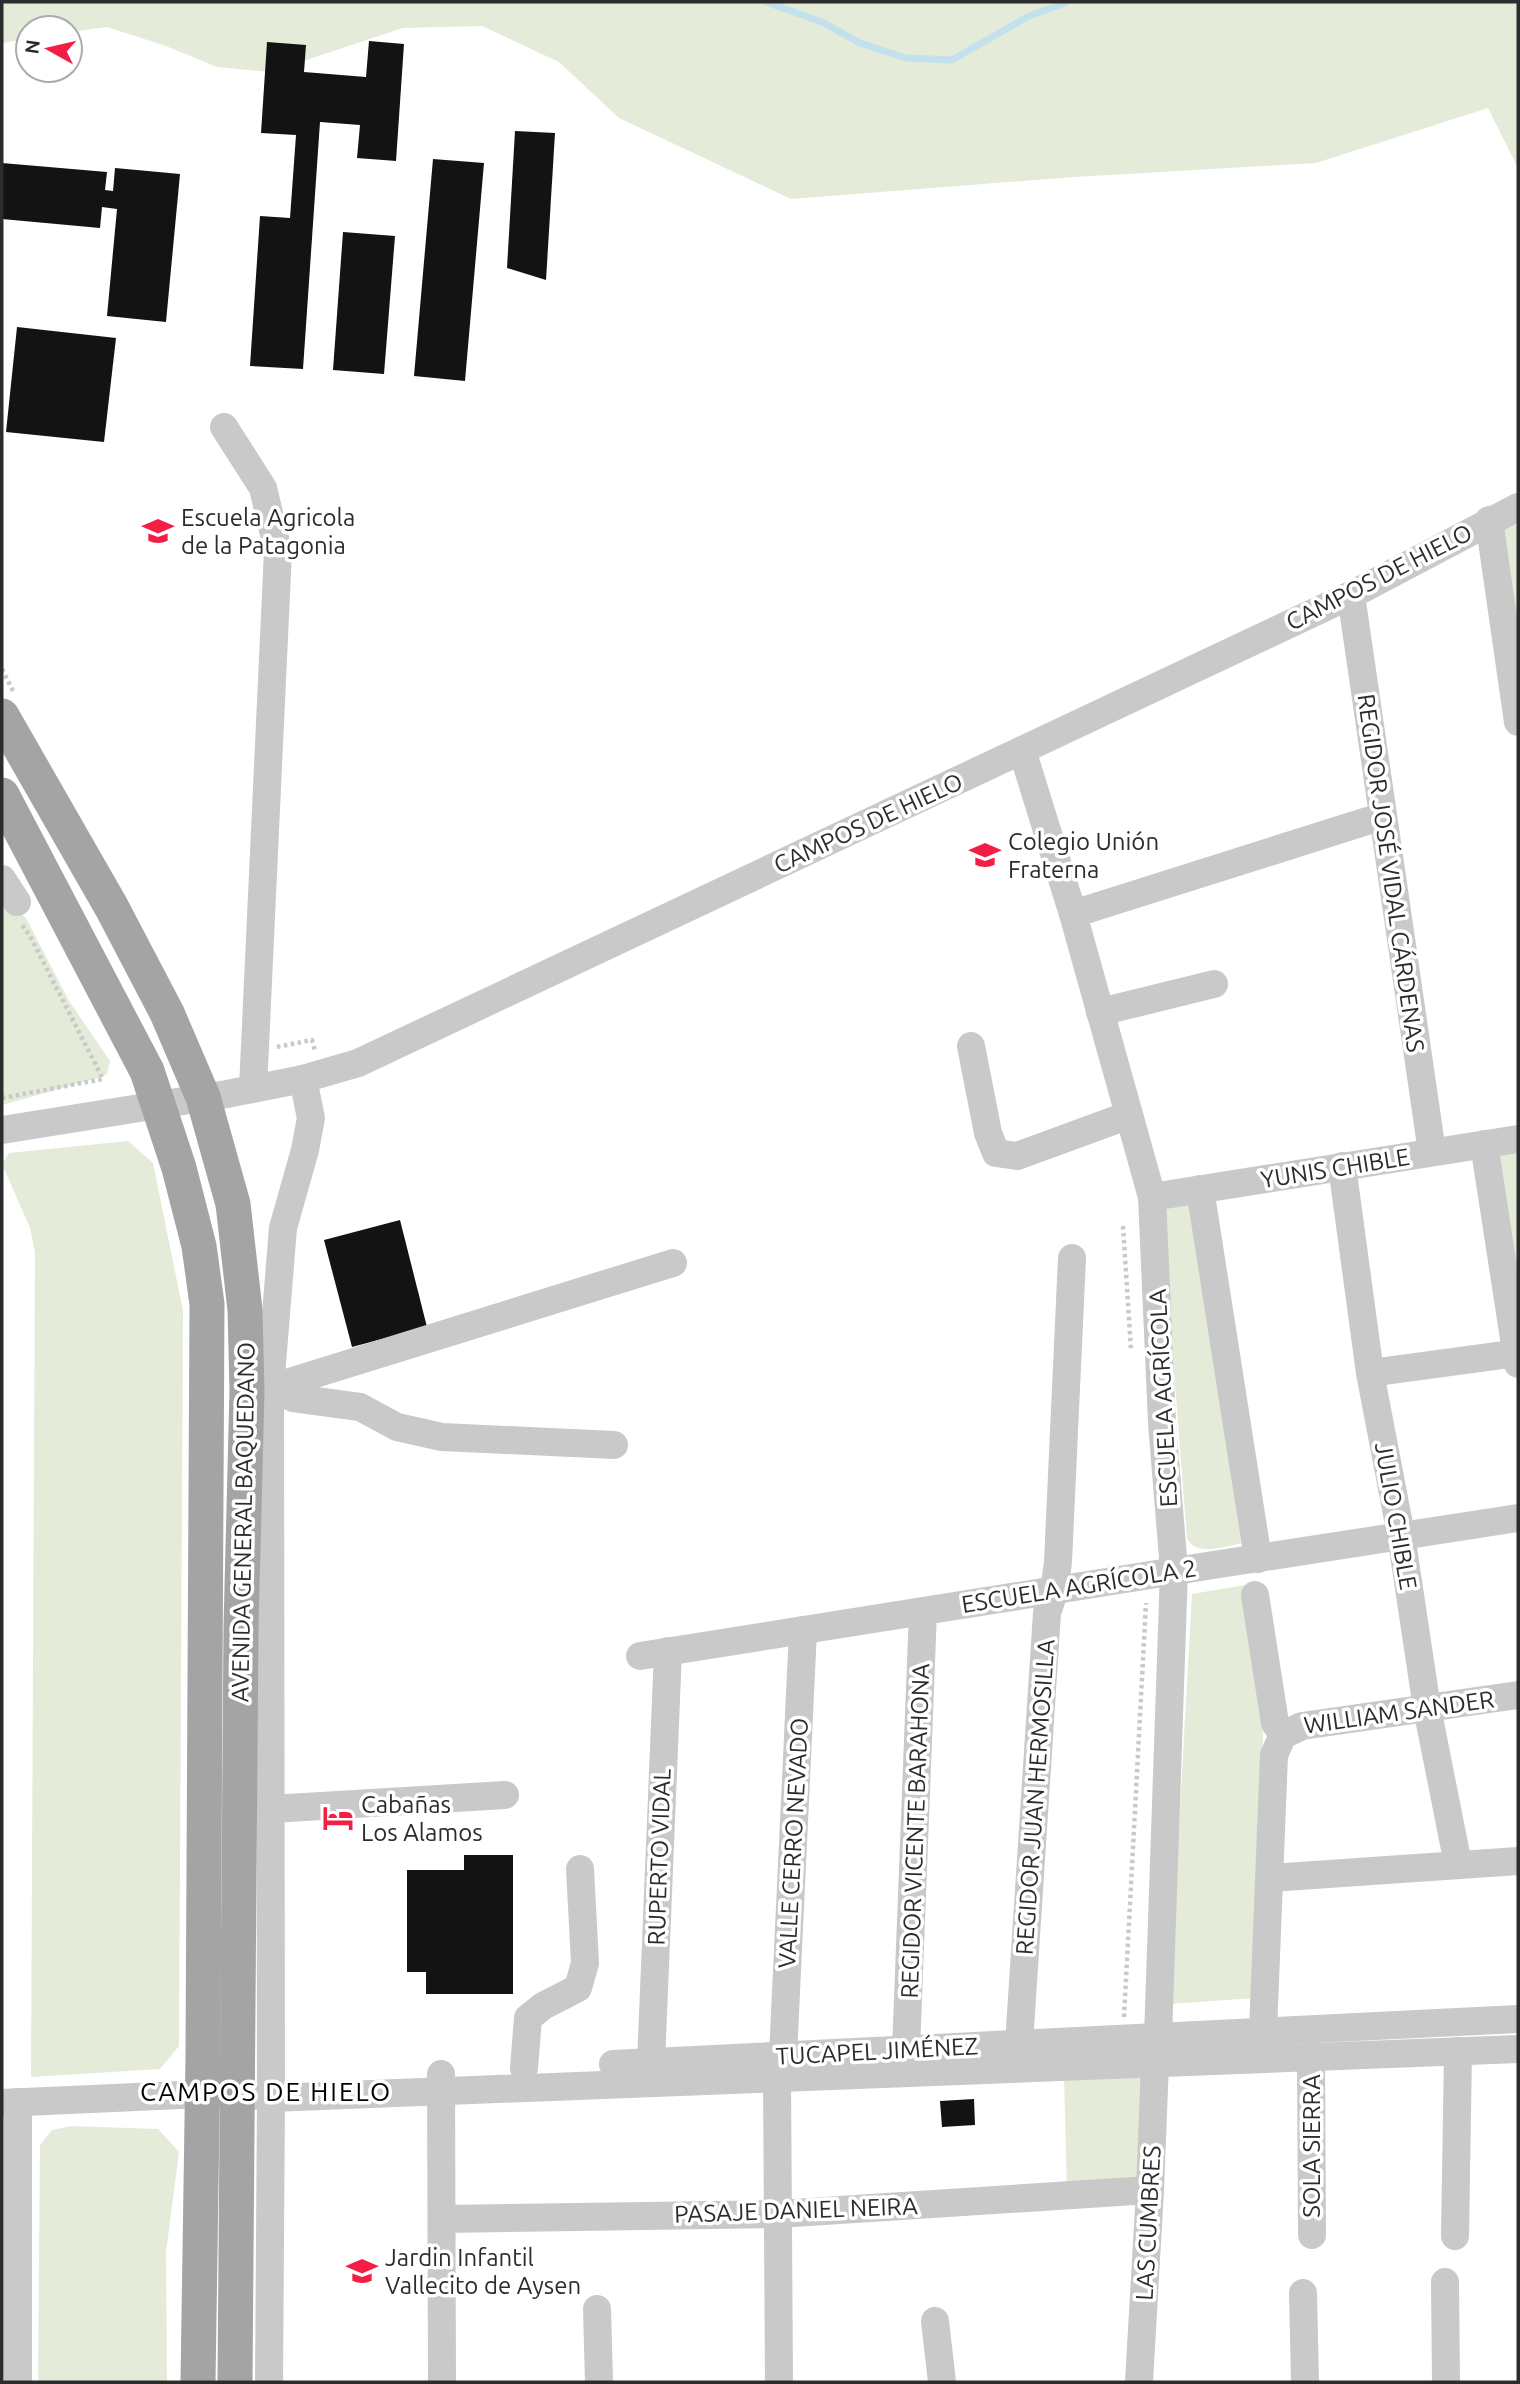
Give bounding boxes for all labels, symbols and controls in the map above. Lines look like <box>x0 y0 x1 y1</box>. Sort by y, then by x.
north arrow <box>14 14 84 84</box>
text: N <box>20 38 44 55</box>
place label: Escuela Agricola de la Patagonia <box>181 504 355 559</box>
school or university icon: Escuela Agricola de la Patagonia <box>141 514 175 548</box>
street label: CAMPOS DE HIELO <box>1282 518 1476 636</box>
street label: REGIDOR JOSÉ VIDAL CÁRDENAS <box>1352 692 1431 1054</box>
street label: CAMPOS DE HIELO <box>769 767 967 879</box>
place label: Colegio Unión Fraterna <box>1008 828 1159 883</box>
school or university icon: Colegio Unión Fraterna <box>968 838 1002 872</box>
street label: YUNIS CHIBLE <box>1259 1143 1411 1193</box>
street label: ESCUELA AGRÍCOLA <box>1143 1288 1182 1508</box>
street label: AVENIDA GENERAL BAQUEDANO <box>226 1342 260 1702</box>
street label: JULIO CHIBLE <box>1370 1440 1422 1592</box>
street label: ESCUELA AGRÍCOLA 2 <box>959 1553 1198 1618</box>
street label: REGIDOR JUAN HERMOSILLA <box>1010 1638 1060 1956</box>
street label: REGIDOR VICENTE BARAHONA <box>896 1663 934 1999</box>
street label: WILLIAM SANDER <box>1302 1685 1496 1739</box>
street label: VALLE CERRO NEVADO <box>773 1717 813 1969</box>
street label: RUPERTO VIDAL <box>642 1768 676 1946</box>
place label: Cabañas Los Alamos <box>361 1791 483 1846</box>
hotel icon: Cabañas Los Alamos <box>321 1801 355 1835</box>
street label: TUCAPEL JIMÉNEZ <box>775 2031 979 2070</box>
street label: SOLA SIERRA <box>1298 2074 1325 2218</box>
district label: CAMPOS DE HIELO <box>140 2077 392 2106</box>
street label: LAS CUMBRES <box>1130 2145 1166 2301</box>
street label: PASAJE DANIEL NEIRA <box>674 2192 919 2228</box>
place label: Jardin Infantil Vallecito de Aysen <box>385 2244 581 2299</box>
school or university icon: Jardin Infantil Vallecito de Aysen <box>345 2254 379 2288</box>

